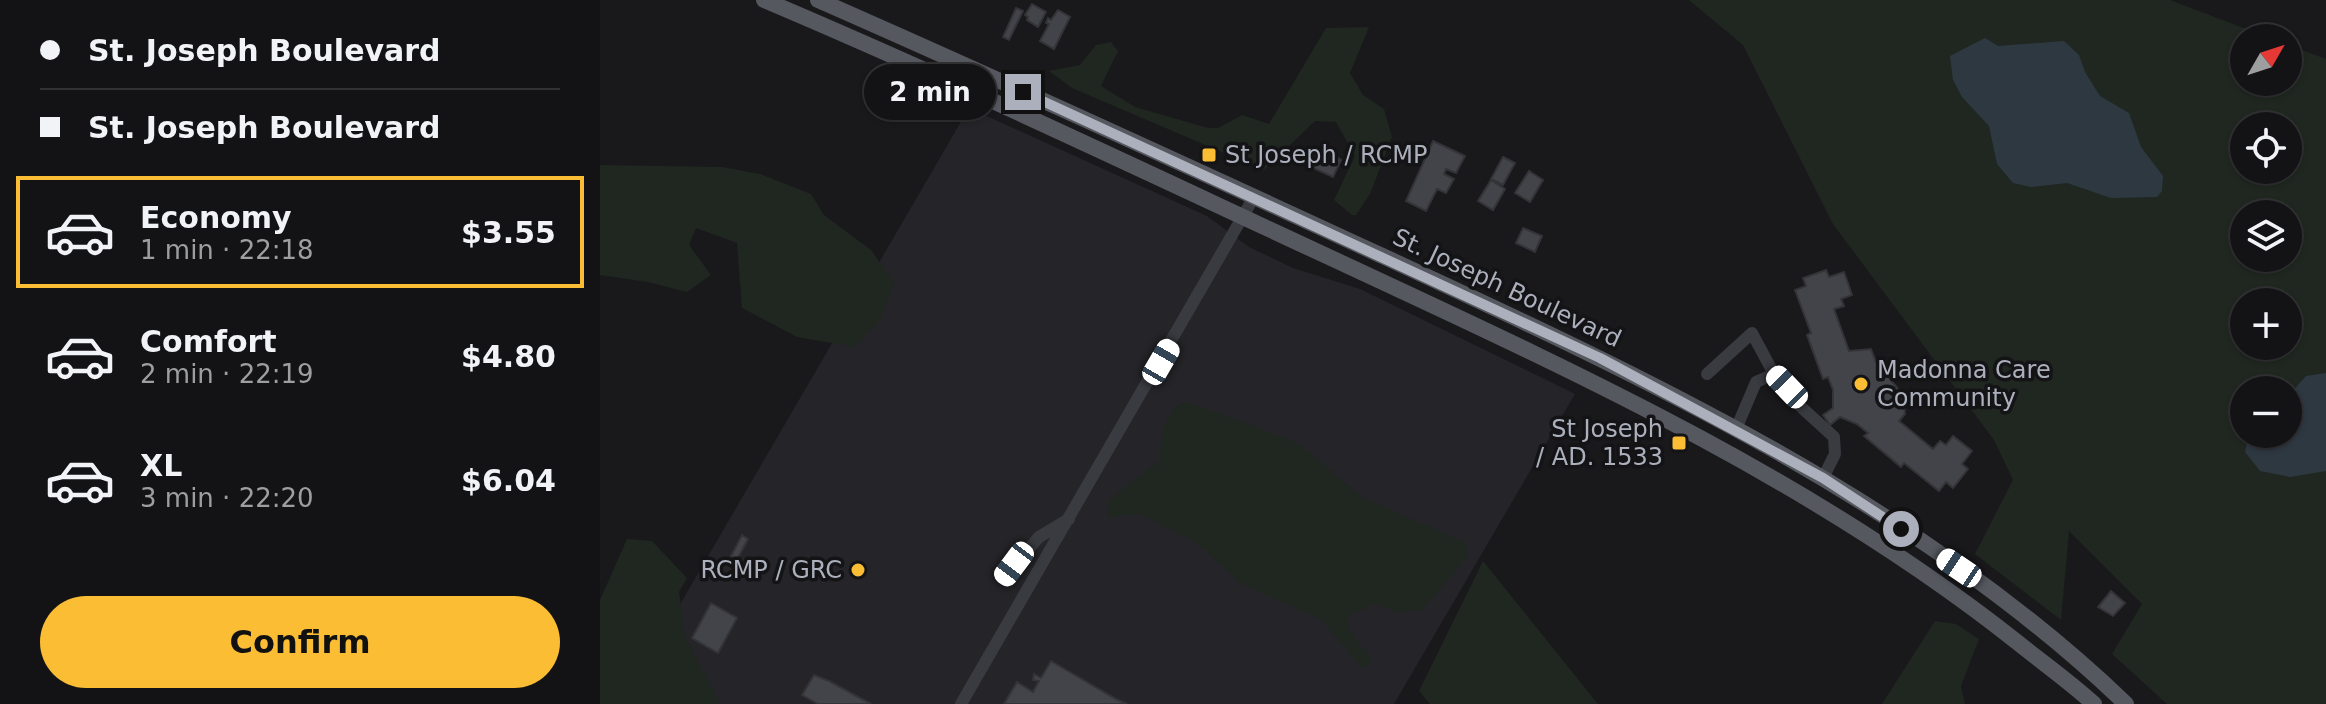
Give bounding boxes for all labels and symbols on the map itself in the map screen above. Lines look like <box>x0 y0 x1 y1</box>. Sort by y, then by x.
north arrow <box>2230 24 2302 96</box>
callout: 2 min <box>863 64 995 120</box>
route end <box>1005 74 1041 110</box>
place label: St Joseph / RCMP <box>1225 141 1428 169</box>
marker: St Joseph / RCMP <box>1200 146 1218 164</box>
street label: St. Joseph Boulevard <box>1389 223 1625 353</box>
car <box>1139 335 1183 389</box>
place label: Madonna Care Community <box>1877 356 2051 412</box>
car <box>1762 361 1812 413</box>
marker: Madonna Care Community <box>1852 375 1870 393</box>
place label: St Joseph / AD. 1533 <box>1536 415 1663 471</box>
marker: St Joseph / AD. 1533 <box>1670 434 1688 452</box>
route start <box>1883 511 1919 547</box>
car <box>990 538 1038 590</box>
car <box>1932 545 1986 591</box>
place label: RCMP / GRC <box>700 556 842 584</box>
marker: RCMP / GRC <box>849 561 867 579</box>

